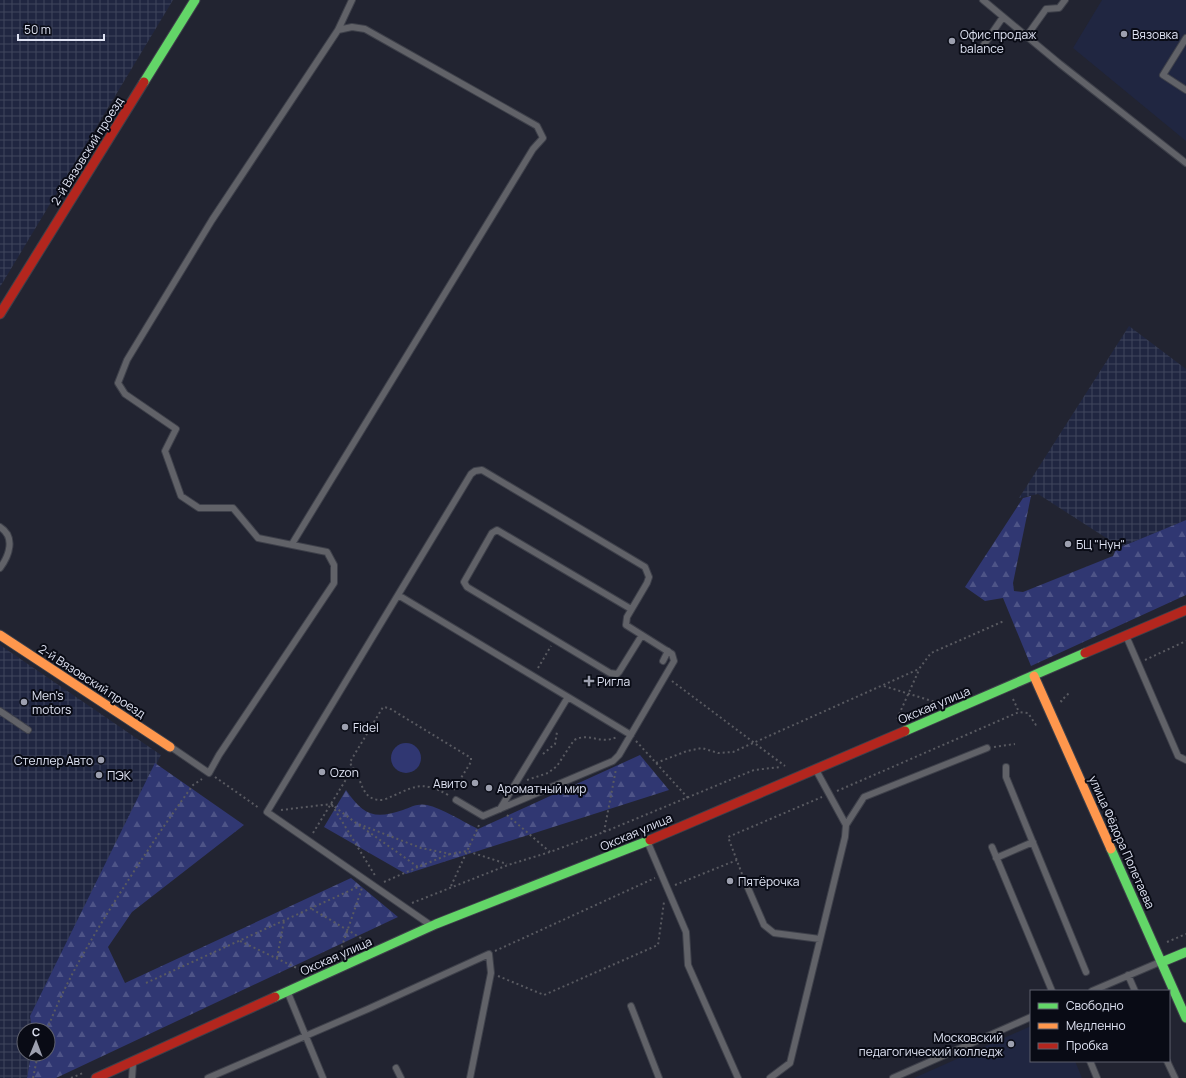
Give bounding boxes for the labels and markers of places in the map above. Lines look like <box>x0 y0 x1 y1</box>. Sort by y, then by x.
place label: Офис продаж balance <box>960 26 1037 57</box>
place label: Вязовка <box>1132 26 1178 43</box>
marker: Вязовка <box>1119 29 1129 39</box>
marker: Офис продаж balance <box>947 36 957 46</box>
place label: БЦ "Нун" <box>1076 536 1125 553</box>
marker: БЦ "Нун" <box>1063 539 1073 549</box>
place label: Ригла <box>597 673 630 690</box>
marker: Ригла <box>584 676 594 686</box>
place label: Men's motors <box>32 687 71 718</box>
marker: Men's motors <box>19 697 29 707</box>
place label: Fidel <box>353 719 379 736</box>
marker: Fidel <box>340 722 350 732</box>
place label: Стеллер Авто <box>14 752 93 769</box>
marker: Стеллер Авто <box>96 755 106 765</box>
place label: Ozon <box>330 764 359 781</box>
place label: ПЭК <box>107 767 132 784</box>
marker: Ozon <box>317 767 327 777</box>
marker: ПЭК <box>94 770 104 780</box>
place label: Авито <box>433 775 467 792</box>
marker: Авито <box>470 778 480 788</box>
place label: Ароматный мир <box>497 780 586 797</box>
marker: Ароматный мир <box>484 783 494 793</box>
place label: Пятёрочка <box>738 873 799 890</box>
marker: Пятёрочка <box>725 876 735 886</box>
place label: Московский педагогический колледж <box>859 1029 1004 1060</box>
marker: Московский педагогический колледж <box>1006 1039 1016 1049</box>

